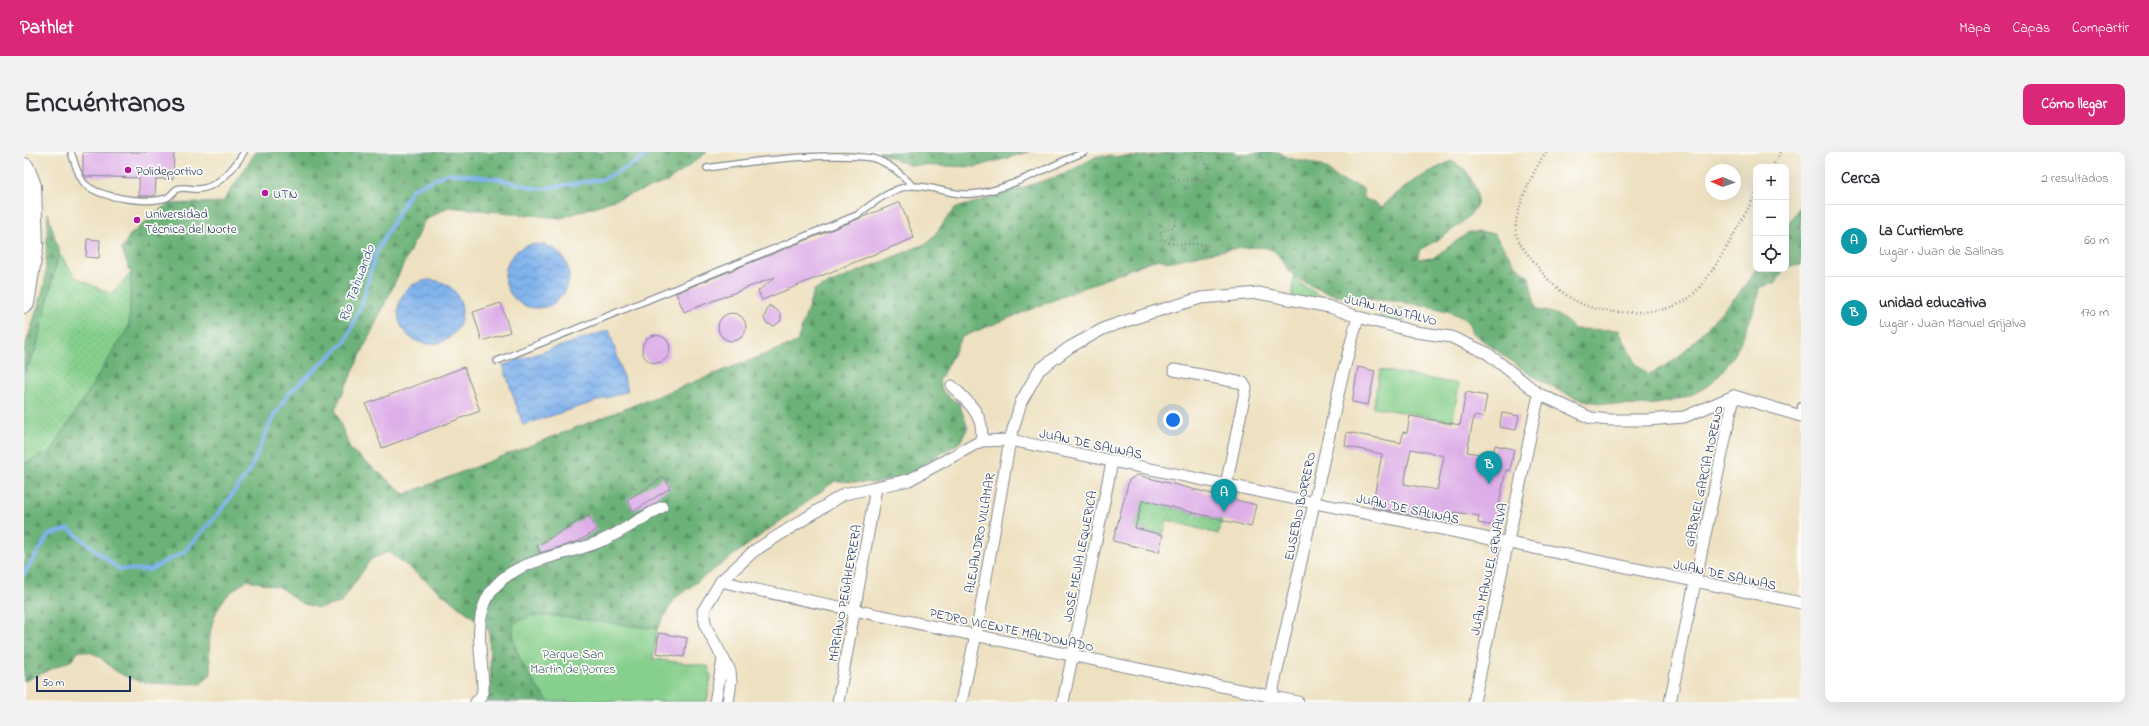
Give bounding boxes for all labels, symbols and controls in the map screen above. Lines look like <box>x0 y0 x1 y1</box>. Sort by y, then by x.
text: Pathlet <box>20 15 74 42</box>
text: Mapa <box>1959 18 1991 39</box>
text: Capas <box>2013 18 2050 39</box>
text: Compartir <box>2072 18 2129 39</box>
text: Encuéntranos <box>24 84 185 125</box>
button: Cómo llegar <box>2023 84 2125 125</box>
place label: Polideportivo <box>136 162 203 181</box>
north arrow <box>1705 164 1741 200</box>
map controls <box>1753 164 1789 272</box>
button: + <box>1753 164 1789 200</box>
marker: Polideportivo <box>123 165 133 175</box>
text: Cerca <box>1841 166 1880 191</box>
text: 2 resultados <box>2041 169 2109 188</box>
place label: UTN <box>273 185 297 204</box>
marker: UTN <box>260 188 270 198</box>
button: − <box>1753 200 1789 236</box>
place label: Universidad Técnica del Norte <box>145 205 237 239</box>
marker: Universidad Técnica del Norte <box>132 215 142 225</box>
text: La Curtiembre <box>1879 220 1963 242</box>
text: A <box>1850 231 1858 250</box>
text: 60 m <box>2084 231 2109 250</box>
button: locate <box>1753 236 1789 272</box>
water label: Río Tahuando <box>334 241 381 325</box>
text: Lugar · Juan de Salinas <box>1879 242 2004 261</box>
street label: JUAN MONTALVO <box>1342 290 1439 331</box>
text: unidad educativa <box>1879 292 1986 314</box>
text: B <box>1850 303 1858 322</box>
text: 170 m <box>2081 303 2109 322</box>
text: Lugar · Juan Manuel Grijalva <box>1879 314 2026 333</box>
street label: GABRIEL GARCÍA MORENO <box>1680 404 1729 549</box>
your location <box>1163 410 1183 430</box>
street label: JUAN DE SALINAS <box>1038 424 1144 465</box>
street label: EUSEBIO BORRERO <box>1280 450 1321 562</box>
pin: B <box>1476 451 1502 484</box>
street label: ALEJANDRO VILLAMAR <box>961 471 1001 595</box>
pin: A <box>1211 479 1237 512</box>
street label: JOSÉ MEJIA LEQUERICA <box>1058 489 1103 624</box>
street label: JUAN DE SALINAS <box>1355 489 1461 530</box>
street label: JUAN MANUEL GRIJALVA <box>1466 501 1513 637</box>
street label: MARIANO PEÑAHERRERA <box>824 523 867 663</box>
street label: JUAN DE SALINAS <box>1672 555 1778 596</box>
street label: PEDRO VICENTE MALDONADO <box>928 604 1096 657</box>
park label: Parque San Martín de Porres <box>530 645 616 679</box>
scale bar <box>36 674 131 693</box>
text: 50 m <box>42 675 64 691</box>

